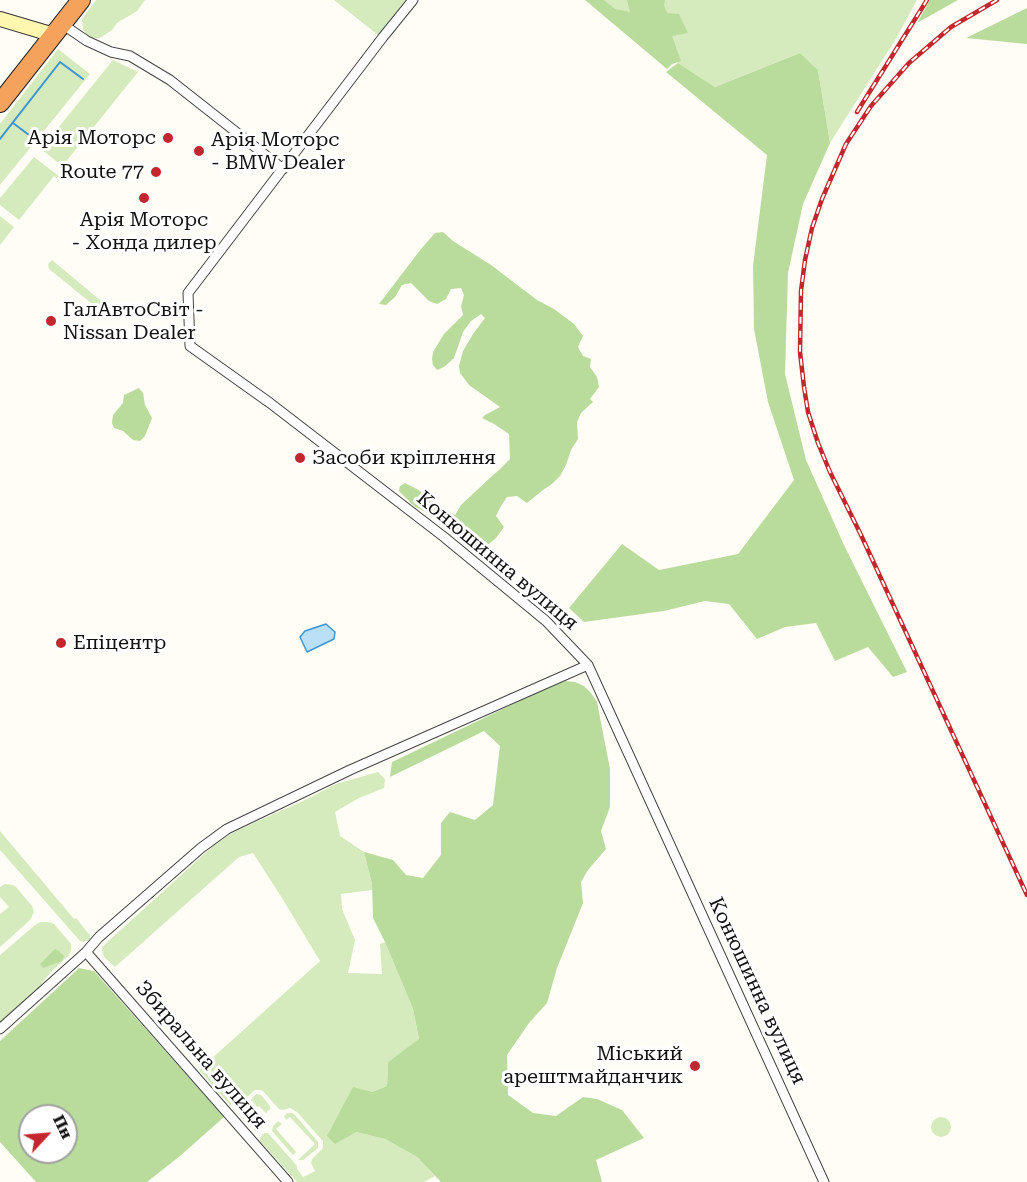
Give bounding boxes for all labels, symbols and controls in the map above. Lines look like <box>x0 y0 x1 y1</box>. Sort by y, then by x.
place label: Арія Моторс <box>28 126 156 150</box>
place label: Арія Моторс - BMW Dealer <box>211 128 345 175</box>
marker: Арія Моторс <box>161 131 175 145</box>
marker: Арія Моторс - BMW Dealer <box>192 144 206 158</box>
place label: Route 77 <box>60 160 144 184</box>
marker: Route 77 <box>149 165 163 179</box>
marker: Арія Моторс - Хонда дилер <box>137 191 151 205</box>
place label: Арія Моторс - Хонда дилер <box>72 208 216 255</box>
place label: ГалАвтоСвіт - Nissan Dealer <box>63 298 204 345</box>
marker: ГалАвтоСвіт - Nissan Dealer <box>44 314 58 328</box>
place label: Засоби кріплення <box>312 446 496 470</box>
marker: Засоби кріплення <box>293 451 307 465</box>
street label: Конюшинна вулиця <box>411 486 583 636</box>
place label: Епіцентр <box>73 631 166 655</box>
marker: Епіцентр <box>54 636 68 650</box>
street label: Конюшинна вулиця <box>703 894 811 1088</box>
street label: Збиральна вулиця <box>130 976 272 1134</box>
place label: Міський арештмайданчик <box>503 1042 683 1089</box>
marker: Міський арештмайданчик <box>688 1059 702 1073</box>
north arrow <box>18 1104 78 1164</box>
text: Пн <box>49 1112 77 1142</box>

